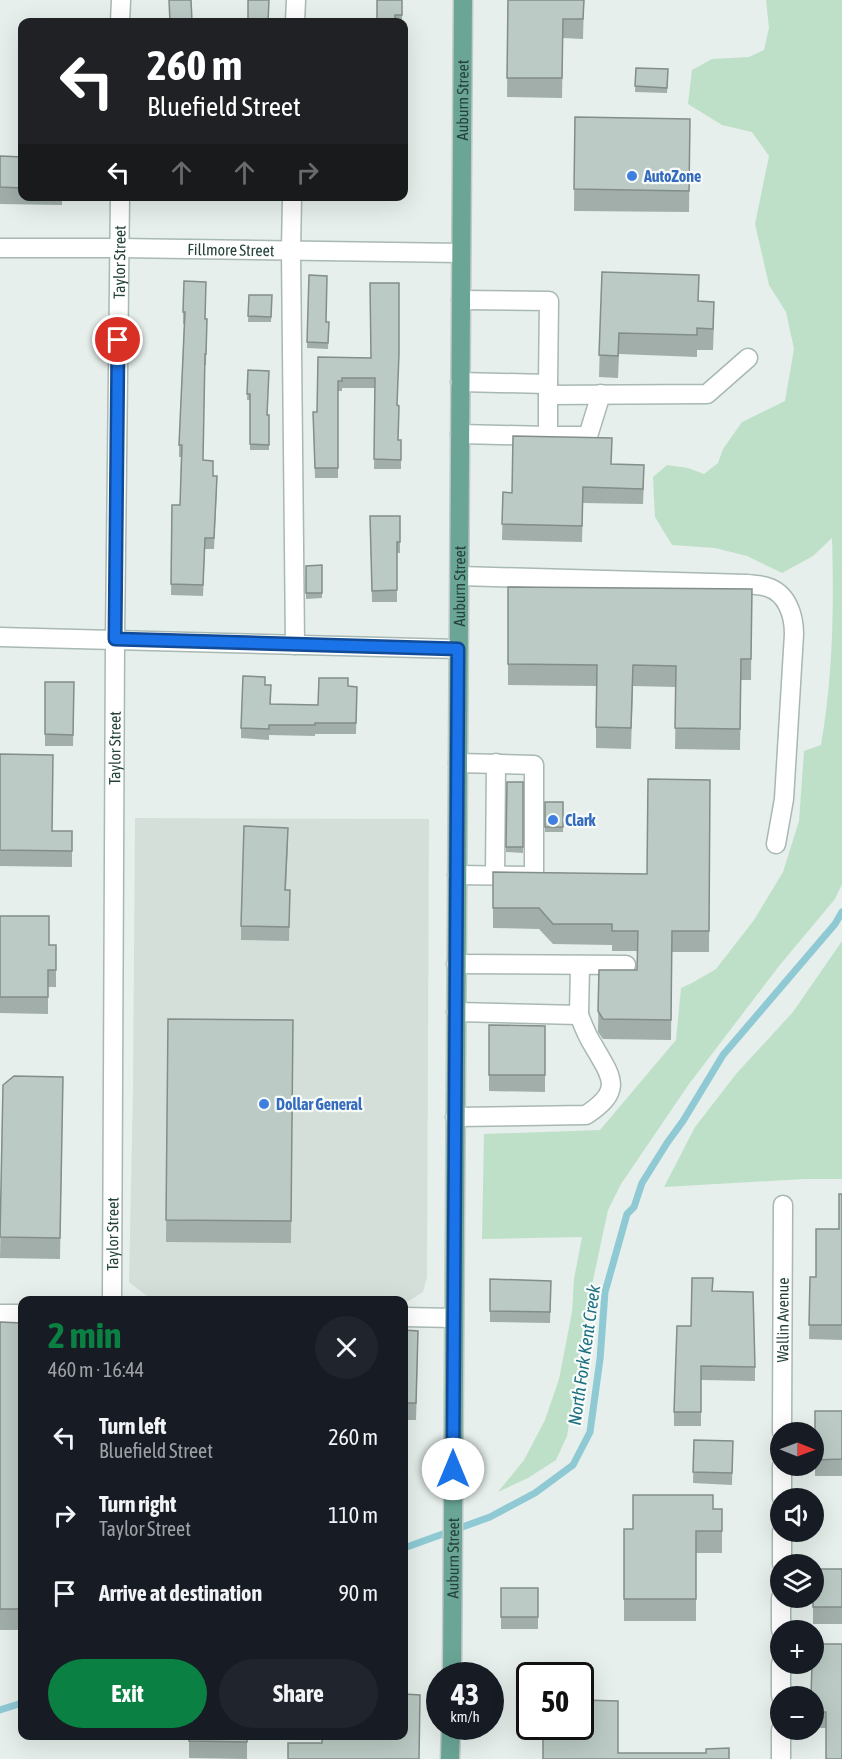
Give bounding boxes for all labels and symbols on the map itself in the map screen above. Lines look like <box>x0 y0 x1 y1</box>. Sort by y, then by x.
street label: Auburn Street <box>453 59 472 140</box>
place label: AutoZone <box>643 167 701 185</box>
marker: AutoZone <box>625 169 639 183</box>
street label: Taylor Street <box>110 225 129 299</box>
street label: Fillmore Street <box>187 240 275 259</box>
pin <box>92 314 143 365</box>
street label: Auburn Street <box>450 545 468 626</box>
street label: Taylor Street <box>105 711 124 785</box>
place label: Clark <box>565 811 597 829</box>
marker: Clark <box>546 813 560 827</box>
place label: Dollar General <box>276 1095 363 1113</box>
marker: Dollar General <box>257 1097 271 1111</box>
street label: Taylor Street <box>103 1197 122 1271</box>
street label: Wallin Avenue <box>773 1277 792 1363</box>
water label: North Fork Kent Creek <box>564 1282 604 1426</box>
north arrow <box>770 1422 824 1476</box>
position arrow <box>421 1437 485 1501</box>
street label: Auburn Street <box>444 1517 462 1598</box>
speed limit sign: 50 <box>516 1662 594 1740</box>

